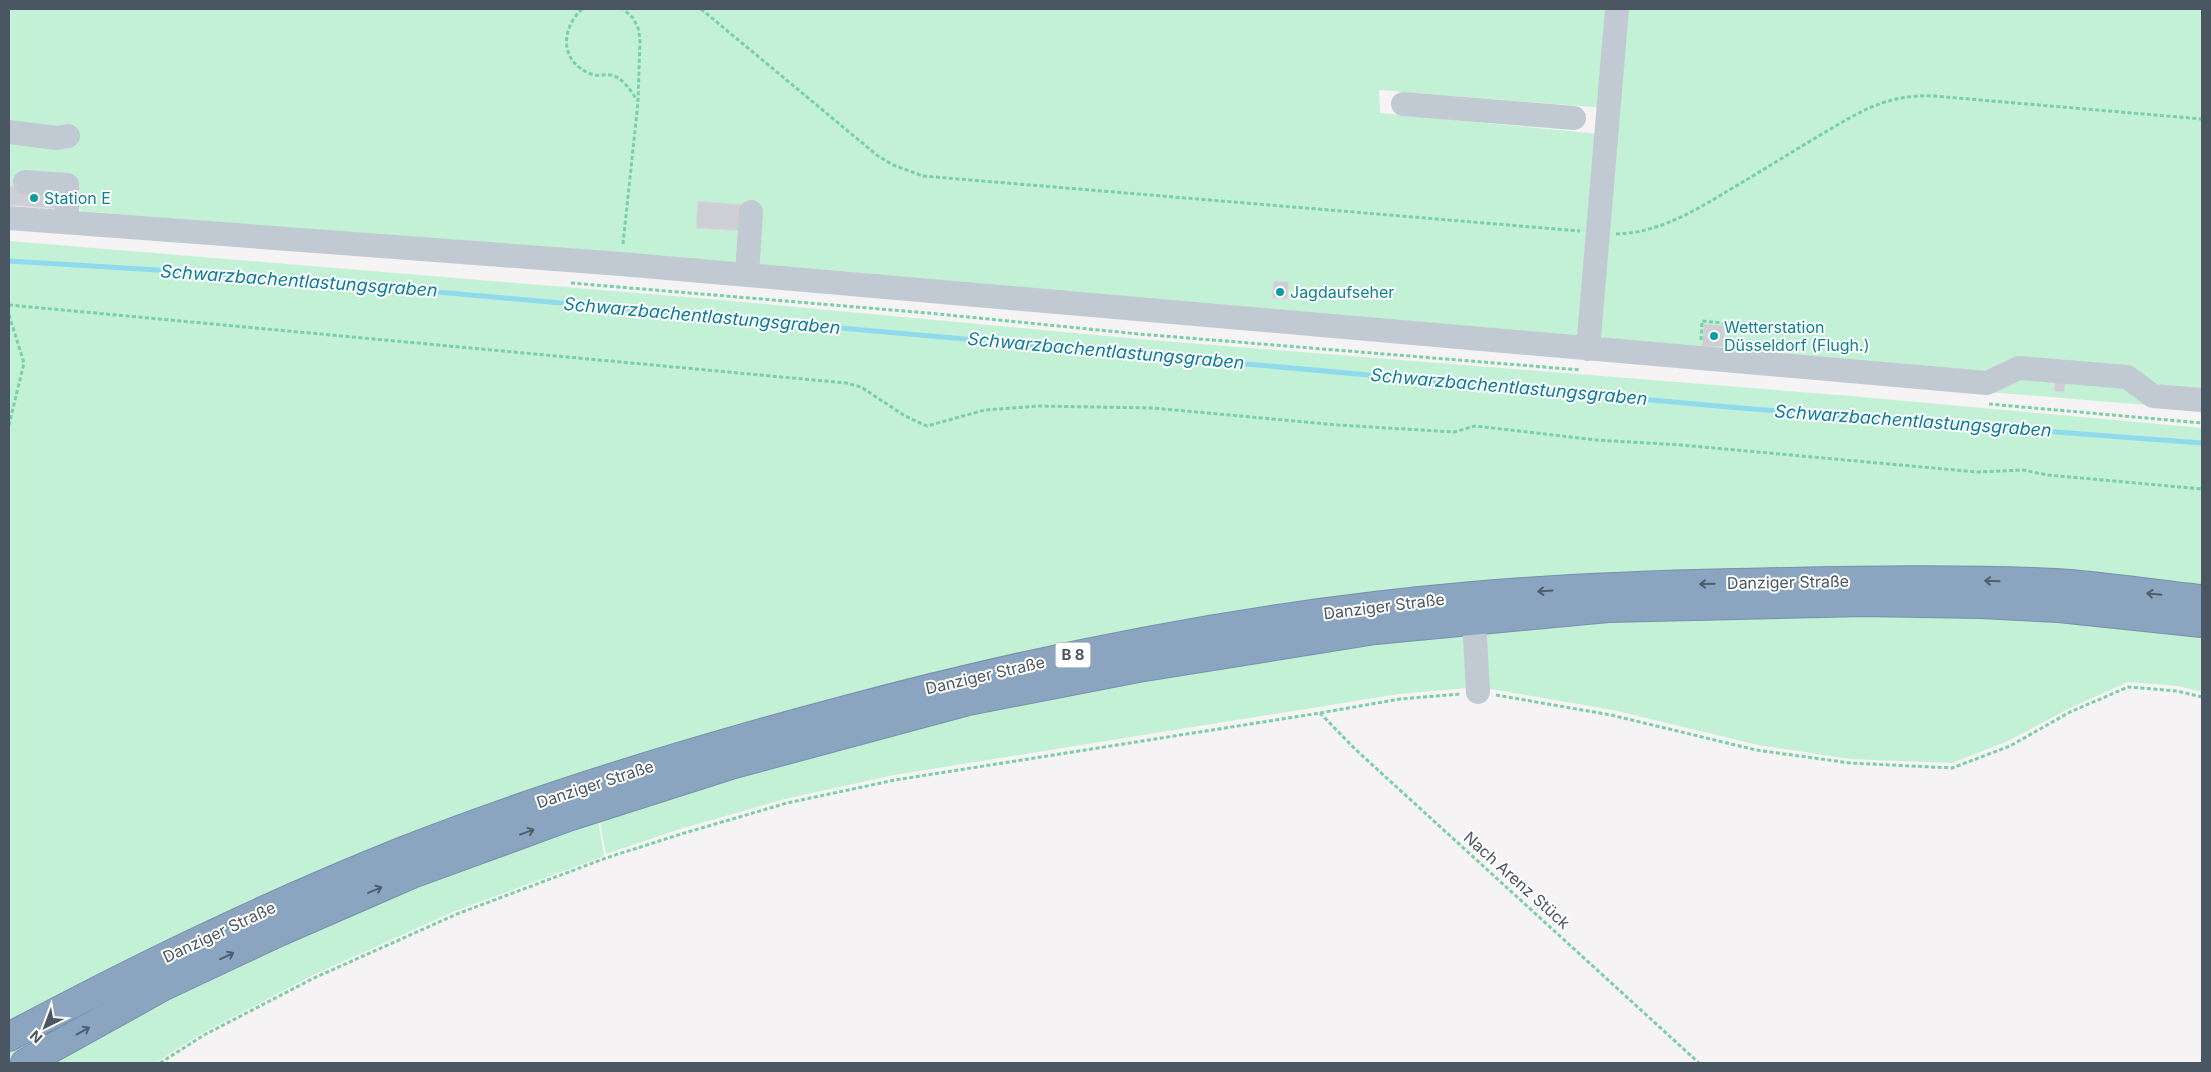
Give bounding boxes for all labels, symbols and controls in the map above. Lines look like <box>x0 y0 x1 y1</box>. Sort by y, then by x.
place label: Station E <box>44 188 111 208</box>
marker: Station E <box>28 192 40 204</box>
water label: Schwarzbachentlastungsgraben <box>160 260 438 301</box>
place label: Jagdaufseher <box>1290 282 1394 302</box>
marker: Jagdaufseher <box>1274 286 1286 298</box>
water label: Schwarzbachentlastungsgraben <box>563 293 841 338</box>
place label: Wetterstation Düsseldorf (Flugh.) <box>1724 317 1870 355</box>
water label: Schwarzbachentlastungsgraben <box>967 328 1245 373</box>
marker: Wetterstation Düsseldorf (Flugh.) <box>1708 330 1720 342</box>
water label: Schwarzbachentlastungsgraben <box>1370 364 1648 409</box>
water label: Schwarzbachentlastungsgraben <box>1774 400 2052 441</box>
street label: Danziger Straße <box>1727 571 1849 593</box>
one-way arrow <box>1984 576 2000 585</box>
one-way arrow <box>1699 579 1716 589</box>
one-way arrow <box>1537 586 1553 595</box>
street label: Danziger Straße <box>1322 589 1446 623</box>
one-way arrow <box>2146 589 2162 599</box>
road number: B 8 <box>1056 642 1090 668</box>
street label: Danziger Straße <box>923 652 1047 698</box>
street label: Danziger Straße <box>534 756 656 812</box>
one-way arrow <box>519 827 534 836</box>
street label: Nach Arenz Stück <box>1460 827 1574 933</box>
one-way arrow <box>367 885 382 895</box>
street label: Danziger Straße <box>159 897 279 967</box>
one-way arrow <box>219 951 234 961</box>
north arrow <box>20 1002 70 1052</box>
one-way arrow <box>75 1026 90 1036</box>
text: N <box>26 1027 46 1047</box>

